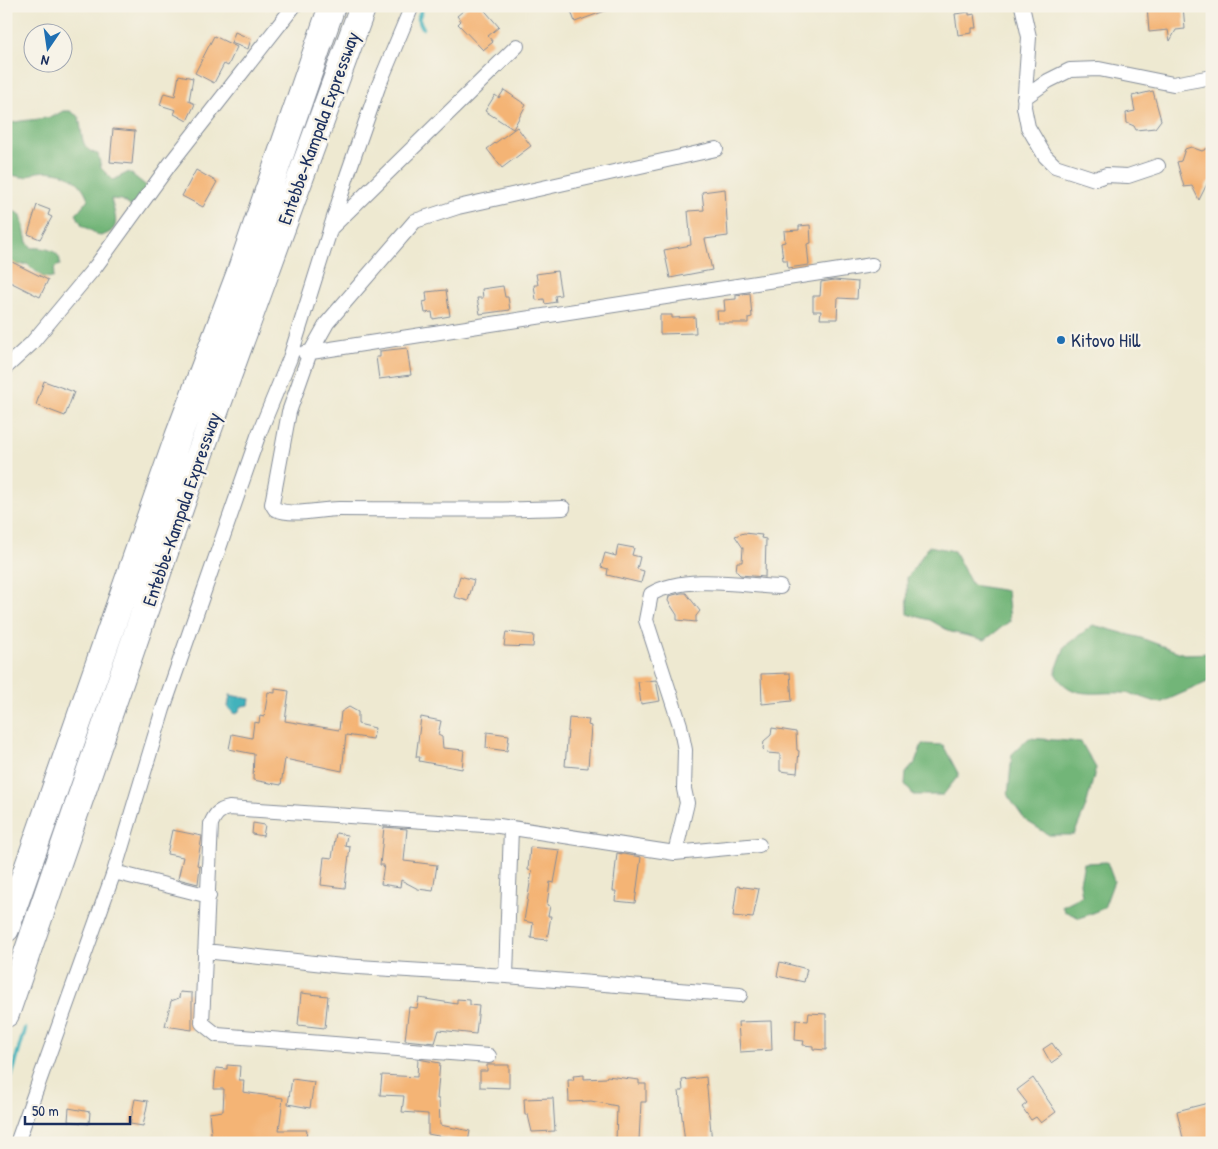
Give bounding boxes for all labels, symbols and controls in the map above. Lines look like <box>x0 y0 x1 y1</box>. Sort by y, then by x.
north arrow <box>22 22 72 72</box>
street label: Entebbe-Kampala Expressway <box>271 28 365 228</box>
text: N <box>39 51 51 71</box>
place label: Kitovo Hill <box>1071 327 1141 353</box>
marker: Kitovo Hill <box>1055 334 1067 346</box>
street label: Entebbe-Kampala Expressway <box>136 409 226 609</box>
scale bar <box>25 1094 130 1126</box>
text: 50 m <box>32 1100 59 1121</box>

